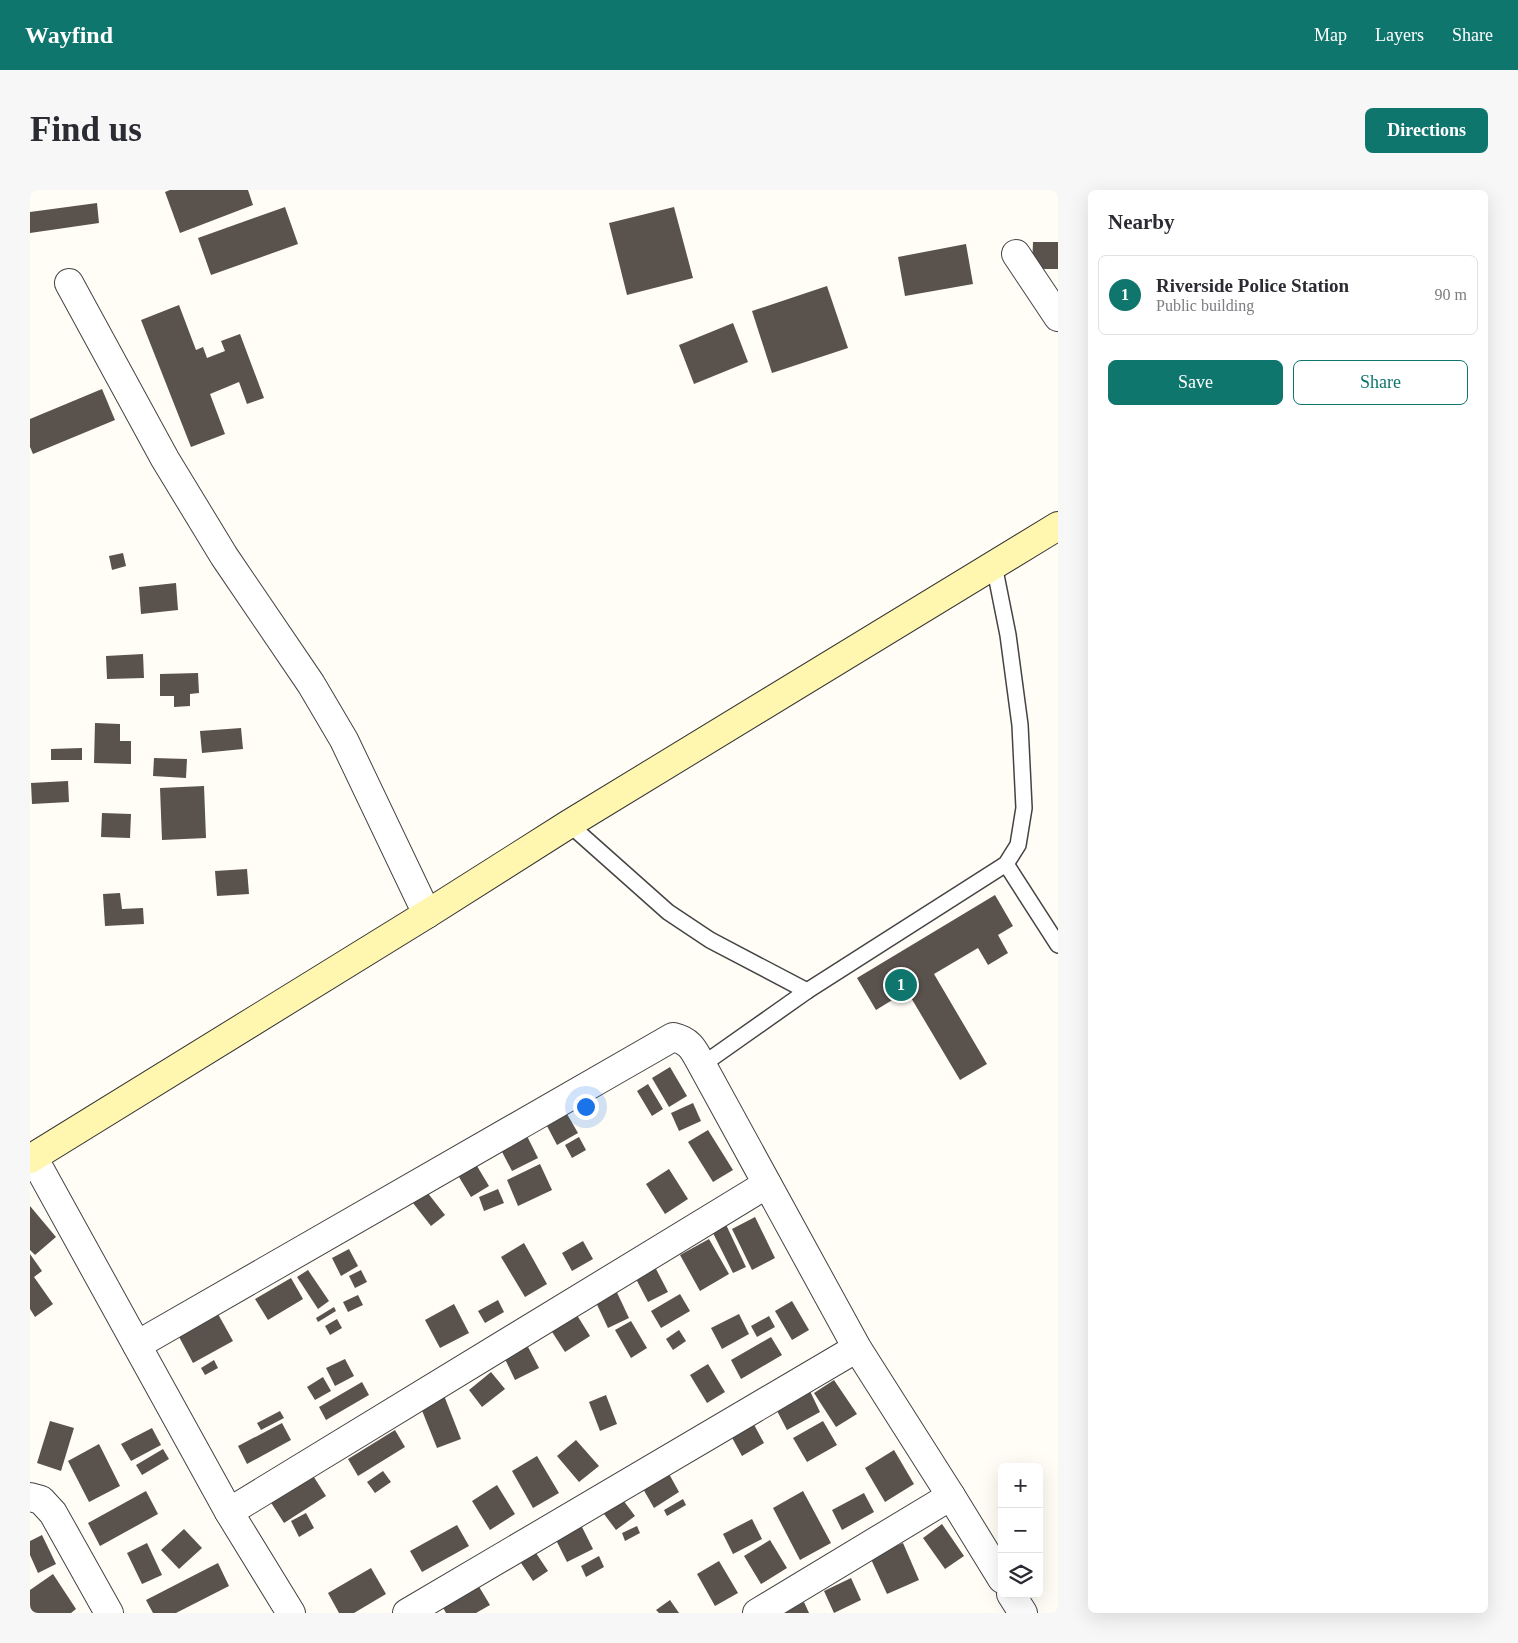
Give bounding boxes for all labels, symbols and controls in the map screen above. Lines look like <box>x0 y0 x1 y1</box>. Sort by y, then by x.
text: Wayfind <box>25 22 113 48</box>
text: Map <box>1314 25 1347 45</box>
text: Layers <box>1375 25 1424 45</box>
text: Share <box>1452 25 1493 45</box>
button: Directions <box>1365 108 1488 153</box>
text: Find us <box>30 110 142 149</box>
text: Nearby <box>1108 210 1175 234</box>
text: Riverside Police Station <box>1156 275 1349 296</box>
text: 1 <box>1121 286 1129 303</box>
text: 90 m <box>1435 286 1467 303</box>
text: Public building <box>1156 297 1254 314</box>
button: Save <box>1108 360 1283 405</box>
button: Share <box>1293 360 1468 405</box>
pin: 1 <box>885 966 917 1004</box>
your location <box>573 1094 599 1120</box>
map controls <box>998 1463 1043 1598</box>
button: + <box>998 1463 1043 1508</box>
button: − <box>998 1508 1043 1553</box>
button: layers <box>998 1553 1043 1598</box>

